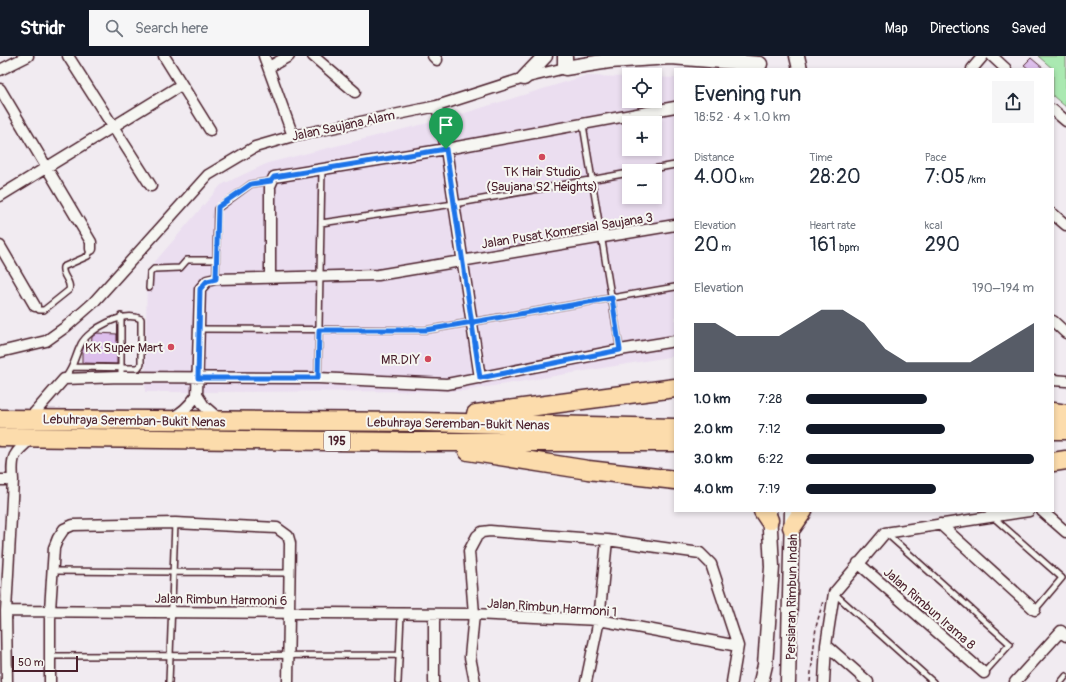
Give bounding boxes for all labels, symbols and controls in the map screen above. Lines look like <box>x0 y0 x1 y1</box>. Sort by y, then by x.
search box <box>89 10 369 46</box>
text: Stridr <box>20 16 65 40</box>
icon: search <box>103 17 125 39</box>
text: Search here <box>135 19 208 38</box>
text: Map <box>885 20 908 37</box>
text: Directions <box>930 20 989 37</box>
text: Saved <box>1011 20 1046 37</box>
map controls <box>622 68 662 204</box>
button: locate <box>622 68 662 108</box>
text: Evening run <box>694 80 802 108</box>
button: share <box>992 81 1034 123</box>
street label: Jalan Saujana Alam <box>290 107 396 145</box>
pin <box>429 108 463 149</box>
text: 18:52 · 4 × 1.0 km <box>694 109 790 125</box>
icon: arrive <box>435 114 457 136</box>
button: + <box>622 116 662 156</box>
text: Distance <box>694 151 734 164</box>
text: Time <box>809 151 832 164</box>
text: Pace <box>925 151 946 164</box>
marker: TK Hair Studio (Saujana S2 Heights) <box>537 152 547 162</box>
place label: TK Hair Studio (Saujana S2 Heights) <box>486 164 598 195</box>
button: − <box>622 164 662 204</box>
text: 4.00 <box>694 164 737 189</box>
text: 28:20 <box>809 164 861 189</box>
text: 7:05 <box>925 164 965 189</box>
text: km <box>737 173 754 186</box>
text: /km <box>965 173 986 186</box>
street label: Jalan Pusat Komersial Saujana 3 <box>480 210 654 252</box>
text: Elevation <box>694 219 736 232</box>
text: Heart rate <box>809 219 856 232</box>
text: kcal <box>925 219 943 232</box>
text: 20 <box>694 232 719 257</box>
text: 161 <box>809 232 837 257</box>
text: 290 <box>925 232 960 257</box>
text: m <box>719 241 731 254</box>
text: bpm <box>837 241 859 254</box>
text: Elevation <box>694 280 744 296</box>
text: 190–194 m <box>972 280 1034 296</box>
place label: KK Super Mart <box>85 340 164 356</box>
marker: KK Super Mart <box>166 342 176 352</box>
place label: MR.DIY <box>381 352 420 368</box>
marker: MR.DIY <box>423 354 433 364</box>
text: 1.0 km <box>694 391 731 407</box>
text: 7:28 <box>758 391 782 407</box>
street label: Lebuhraya Seremban-Bukit Nenas <box>42 411 226 431</box>
street label: Lebuhraya Seremban-Bukit Nenas <box>366 414 550 434</box>
text: 2.0 km <box>694 421 733 437</box>
text: 7:12 <box>758 421 781 437</box>
road number: 195 <box>324 431 350 451</box>
text: 3.0 km <box>694 451 733 467</box>
text: 6:22 <box>758 451 784 467</box>
text: 4.0 km <box>694 481 733 497</box>
text: 7:19 <box>758 481 780 497</box>
street label: Persiaran Rimbun Indah <box>783 534 801 660</box>
street label: Jalan Rimbun Irama 8 <box>880 564 979 653</box>
street label: Jalan Rimbun Harmoni 6 <box>154 591 287 609</box>
street label: Jalan Rimbun Harmoni 1 <box>486 595 617 621</box>
scale bar <box>12 654 78 673</box>
text: 50 m <box>18 656 44 669</box>

